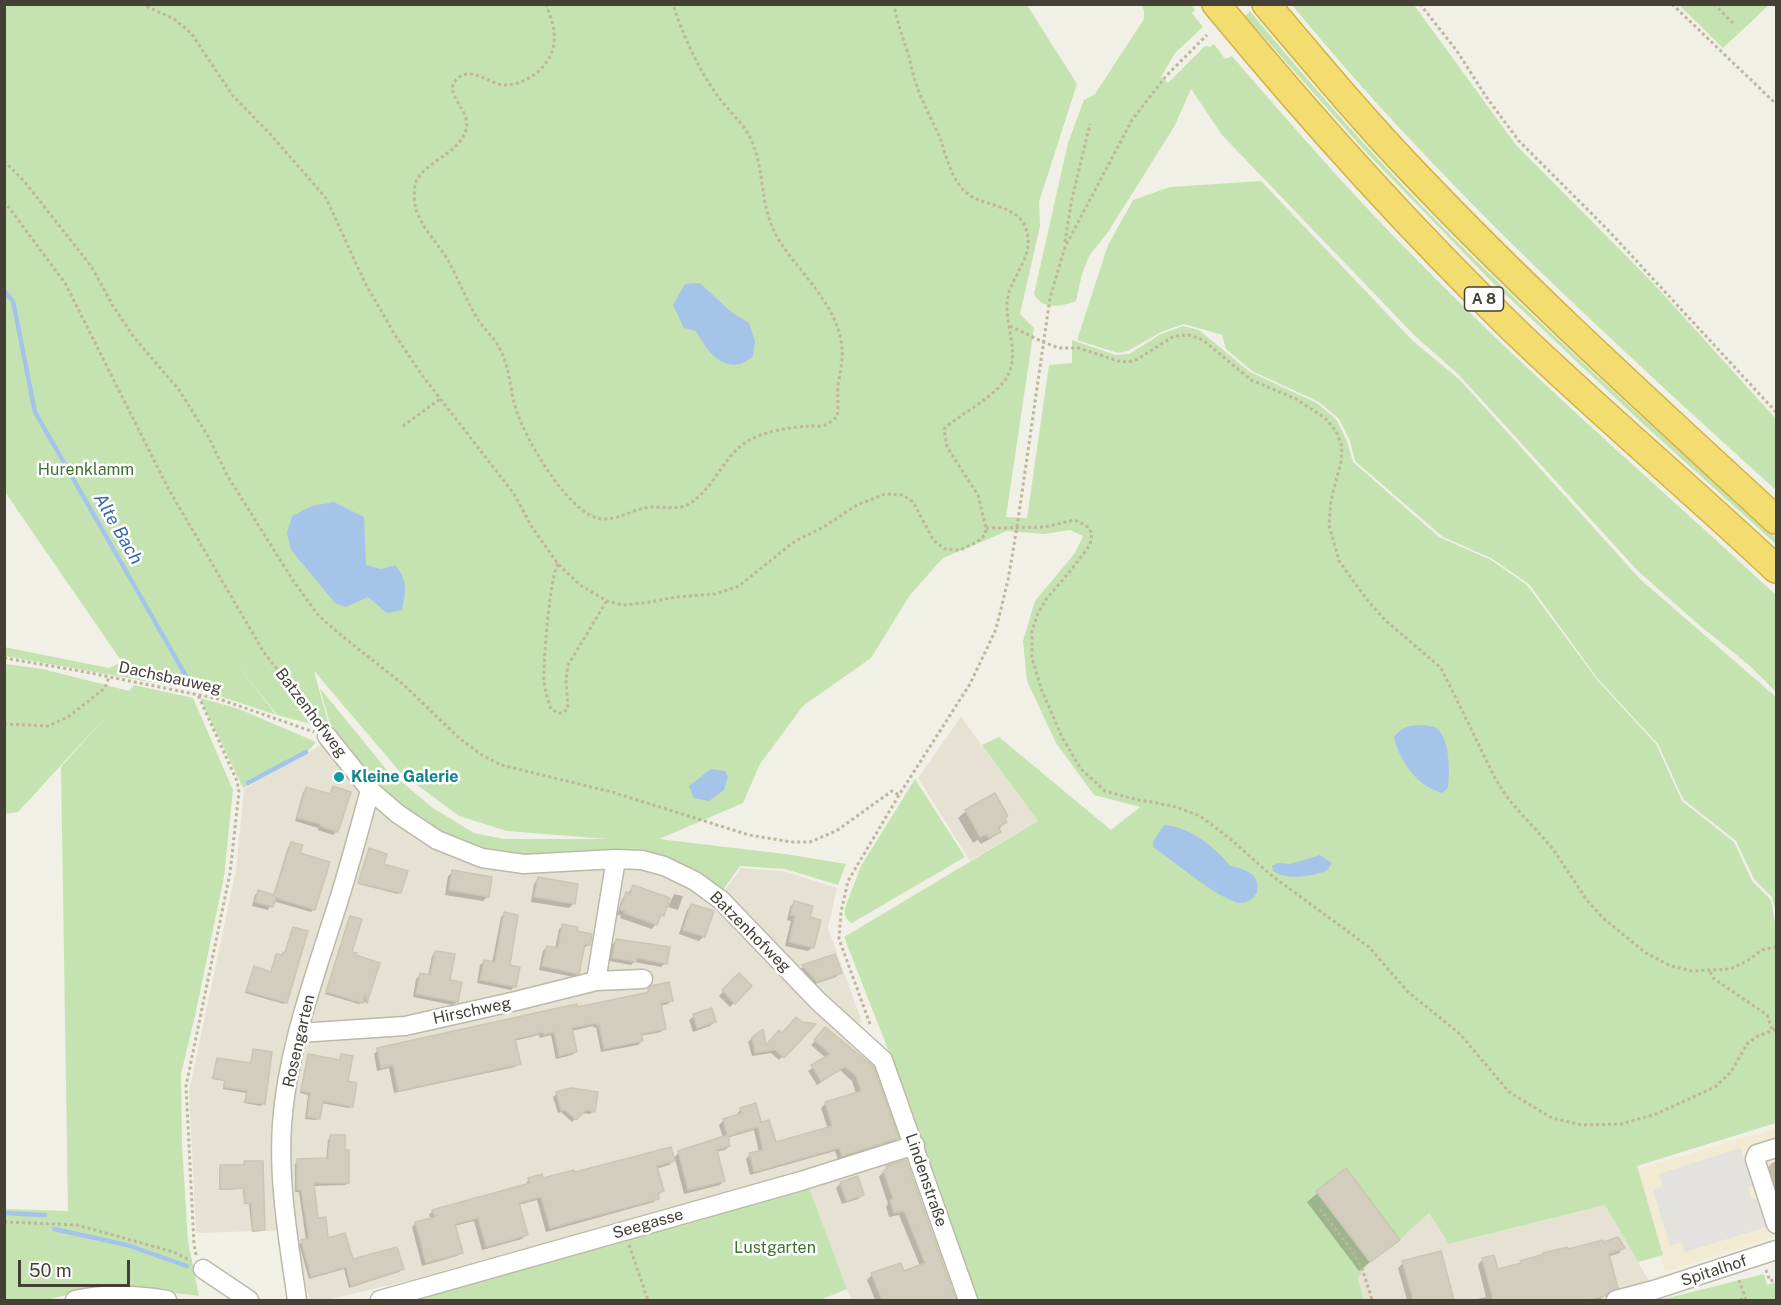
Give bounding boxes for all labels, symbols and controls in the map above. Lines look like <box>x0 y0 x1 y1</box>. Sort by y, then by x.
road number: A 8 <box>1464 287 1504 311</box>
park label: Hurenklamm <box>38 460 134 480</box>
water label: Alte Bach <box>89 490 147 568</box>
street label: Dachsbauweg <box>117 658 223 698</box>
street label: Batzenhofweg <box>271 664 351 762</box>
place label: Kleine Galerie <box>351 767 458 787</box>
marker: Kleine Galerie <box>332 770 346 784</box>
street label: Batzenhofweg <box>705 887 795 977</box>
street label: Rosengarten <box>279 993 319 1089</box>
street label: Hirschweg <box>431 993 513 1029</box>
street label: Lindenstraße <box>901 1131 951 1229</box>
street label: Seegasse <box>611 1205 685 1243</box>
park label: Lustgarten <box>734 1238 816 1258</box>
scale bar <box>21 1248 134 1286</box>
street label: Spitalhof <box>1679 1251 1749 1291</box>
text: 50 m <box>29 1260 72 1281</box>

